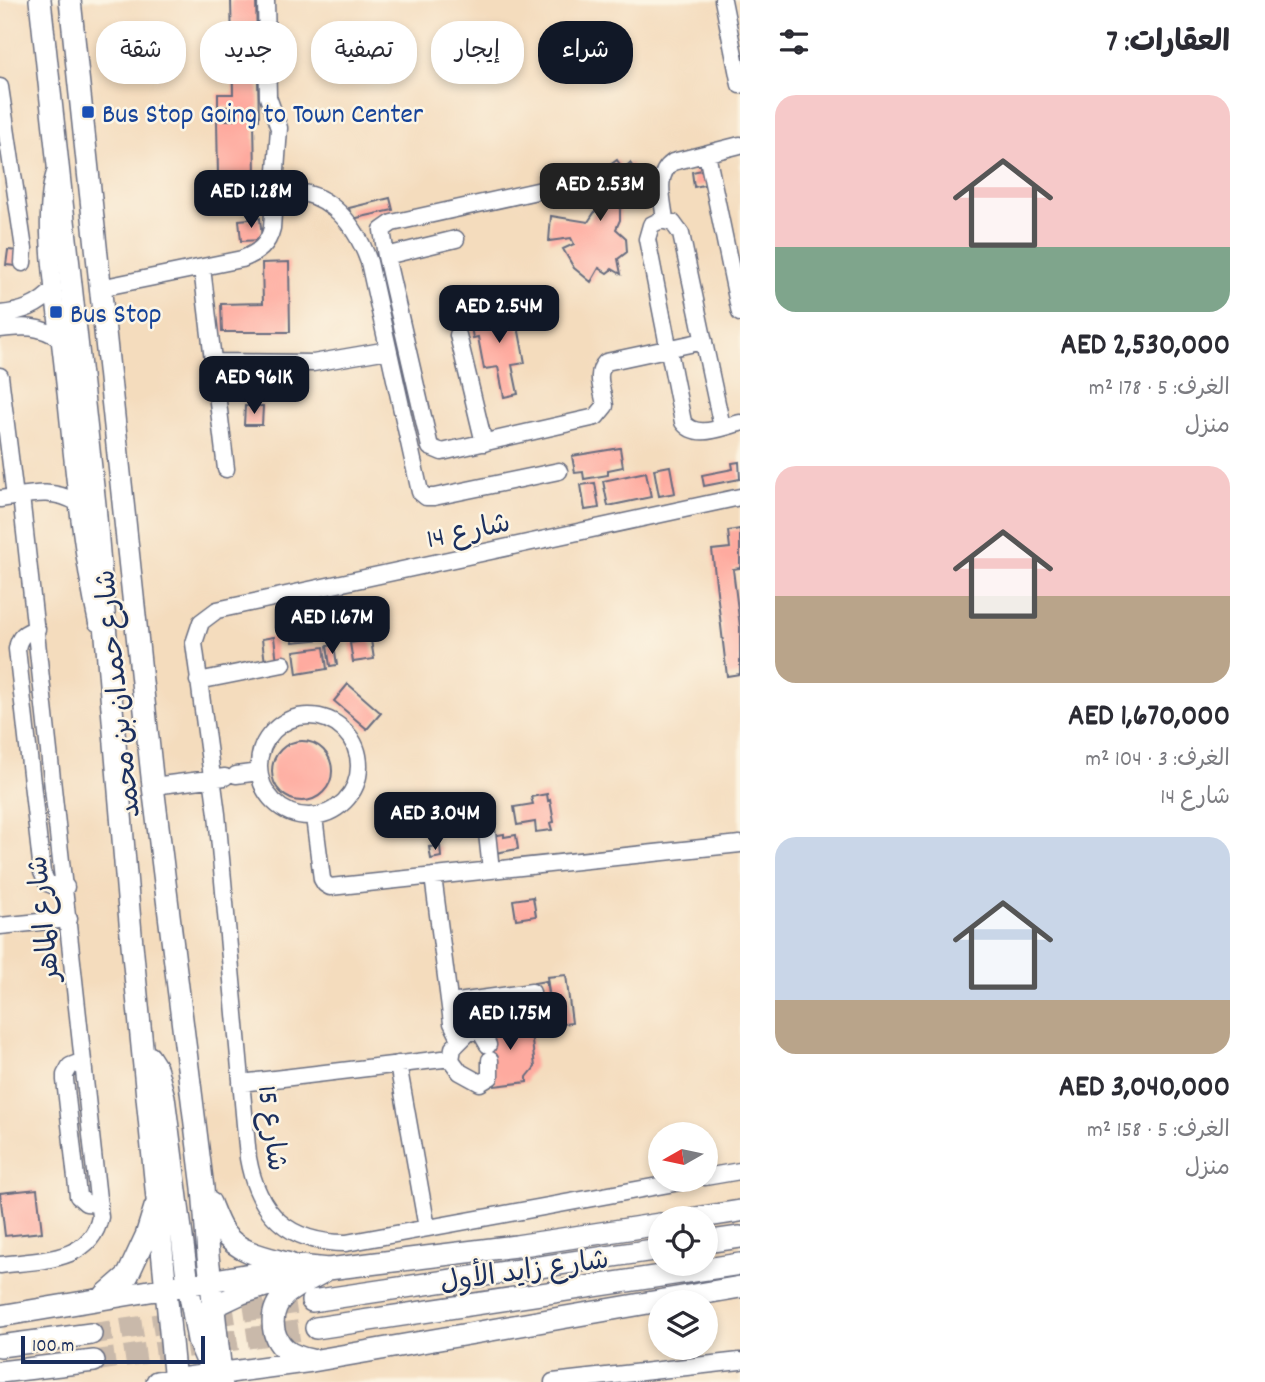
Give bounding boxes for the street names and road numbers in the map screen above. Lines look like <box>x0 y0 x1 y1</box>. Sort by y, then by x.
street label: شارع 14 <box>423 506 515 562</box>
street label: شارع حمدان بن محمد <box>88 567 154 820</box>
street label: شارع الماهر <box>20 853 74 985</box>
street label: شارع 15 <box>244 1083 294 1174</box>
street label: شارع زايد الأول <box>437 1239 612 1306</box>

